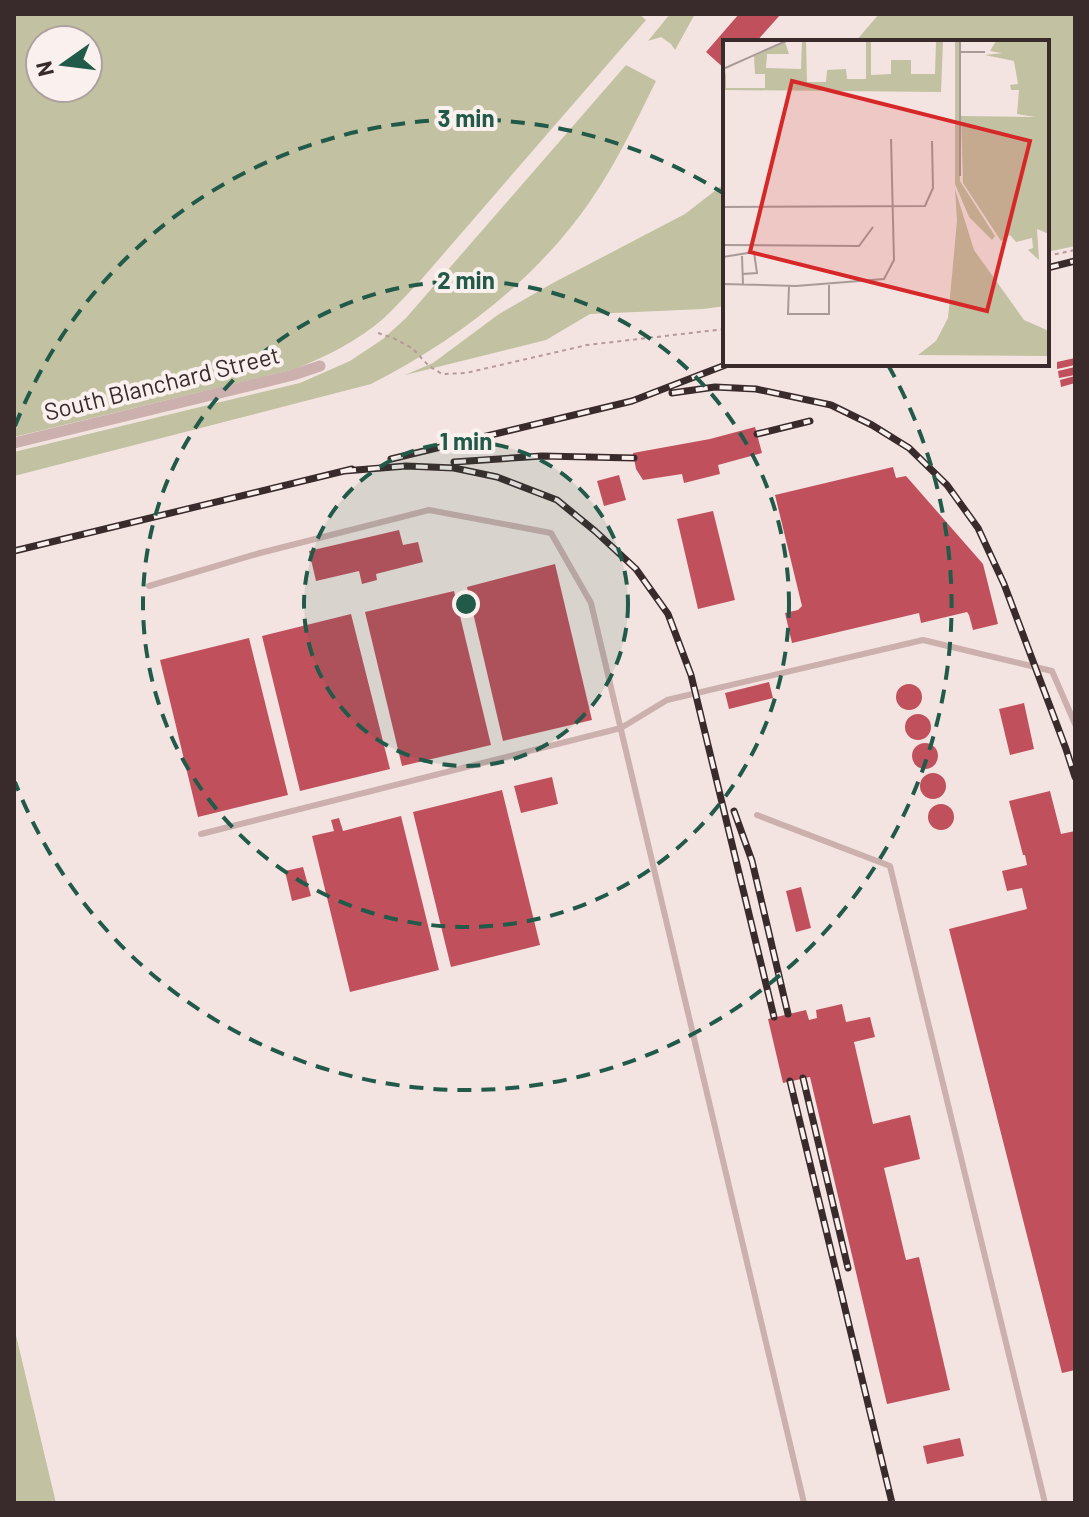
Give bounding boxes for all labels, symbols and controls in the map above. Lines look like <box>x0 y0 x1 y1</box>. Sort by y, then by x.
north arrow <box>24 24 104 104</box>
inset map <box>723 40 1049 366</box>
text: N <box>29 59 58 79</box>
text: 3 min <box>437 103 495 132</box>
text: 2 min <box>437 265 495 294</box>
street label: South Blanchard Street <box>41 339 282 426</box>
text: 1 min <box>440 426 492 455</box>
centre of rings <box>452 590 480 618</box>

